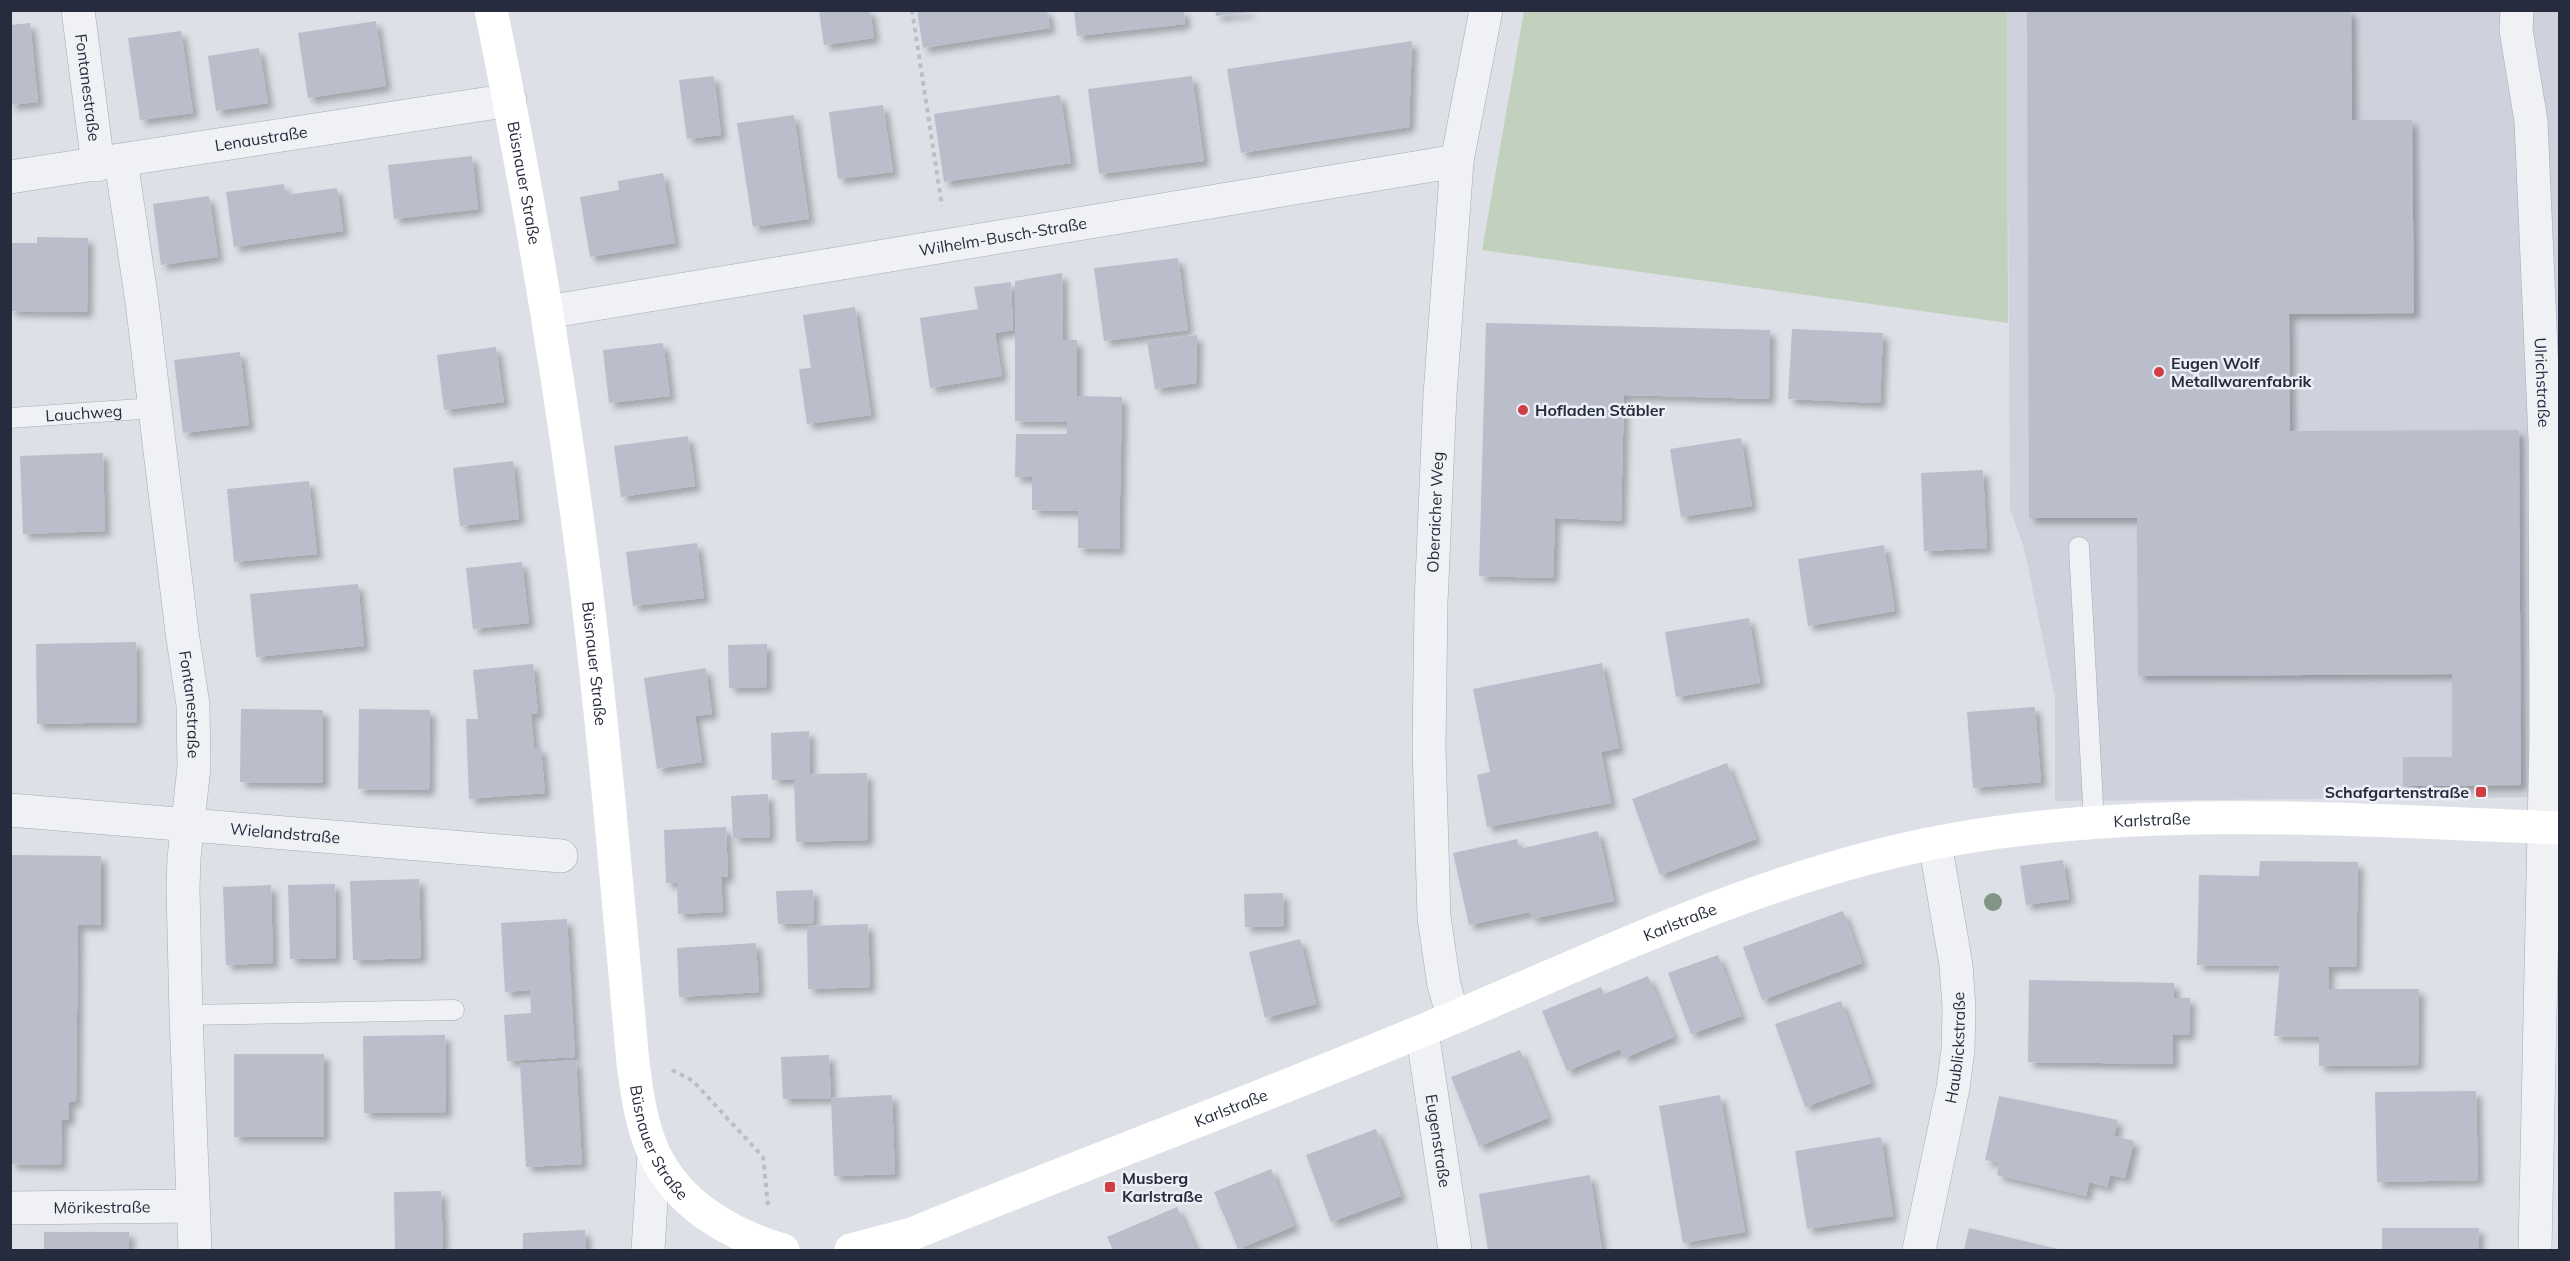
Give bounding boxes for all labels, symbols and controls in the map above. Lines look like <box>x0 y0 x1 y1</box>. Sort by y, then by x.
street label: Fontanestraße <box>71 32 105 142</box>
street label: Büsnauer Straße <box>503 120 545 246</box>
street label: Lenaustraße <box>213 121 309 155</box>
street label: Wilhelm-Busch-Straße <box>917 213 1088 260</box>
street label: Ulrichstraße <box>2531 337 2554 428</box>
place label: Eugen Wolf Metallwarenfabrik <box>2171 353 2313 391</box>
marker: Eugen Wolf Metallwarenfabrik <box>2152 365 2166 379</box>
street label: Lauchweg <box>45 400 123 426</box>
place label: Hofladen Stäbler <box>1535 400 1666 420</box>
marker: Hofladen Stäbler <box>1516 403 1530 417</box>
street label: Oberaicher Weg <box>1422 451 1448 573</box>
street label: Büsnauer Straße <box>578 600 611 727</box>
street label: Fontanestraße <box>175 649 204 758</box>
place label: Schafgartenstraße <box>2325 782 2469 802</box>
marker: Schafgartenstraße <box>2474 785 2488 799</box>
street label: Karlstraße <box>2113 808 2191 831</box>
street label: Wielandstraße <box>229 818 341 848</box>
street label: Karlstraße <box>1640 898 1719 945</box>
street label: Haublickstraße <box>1940 991 1969 1105</box>
street label: Büsnauer Straße <box>626 1084 693 1204</box>
street label: Karlstraße <box>1191 1084 1270 1131</box>
street label: Eugenstraße <box>1422 1093 1455 1189</box>
place label: Musberg Karlstraße <box>1122 1168 1203 1206</box>
marker: Musberg Karlstraße <box>1103 1180 1117 1194</box>
street label: Mörikestraße <box>53 1196 151 1218</box>

